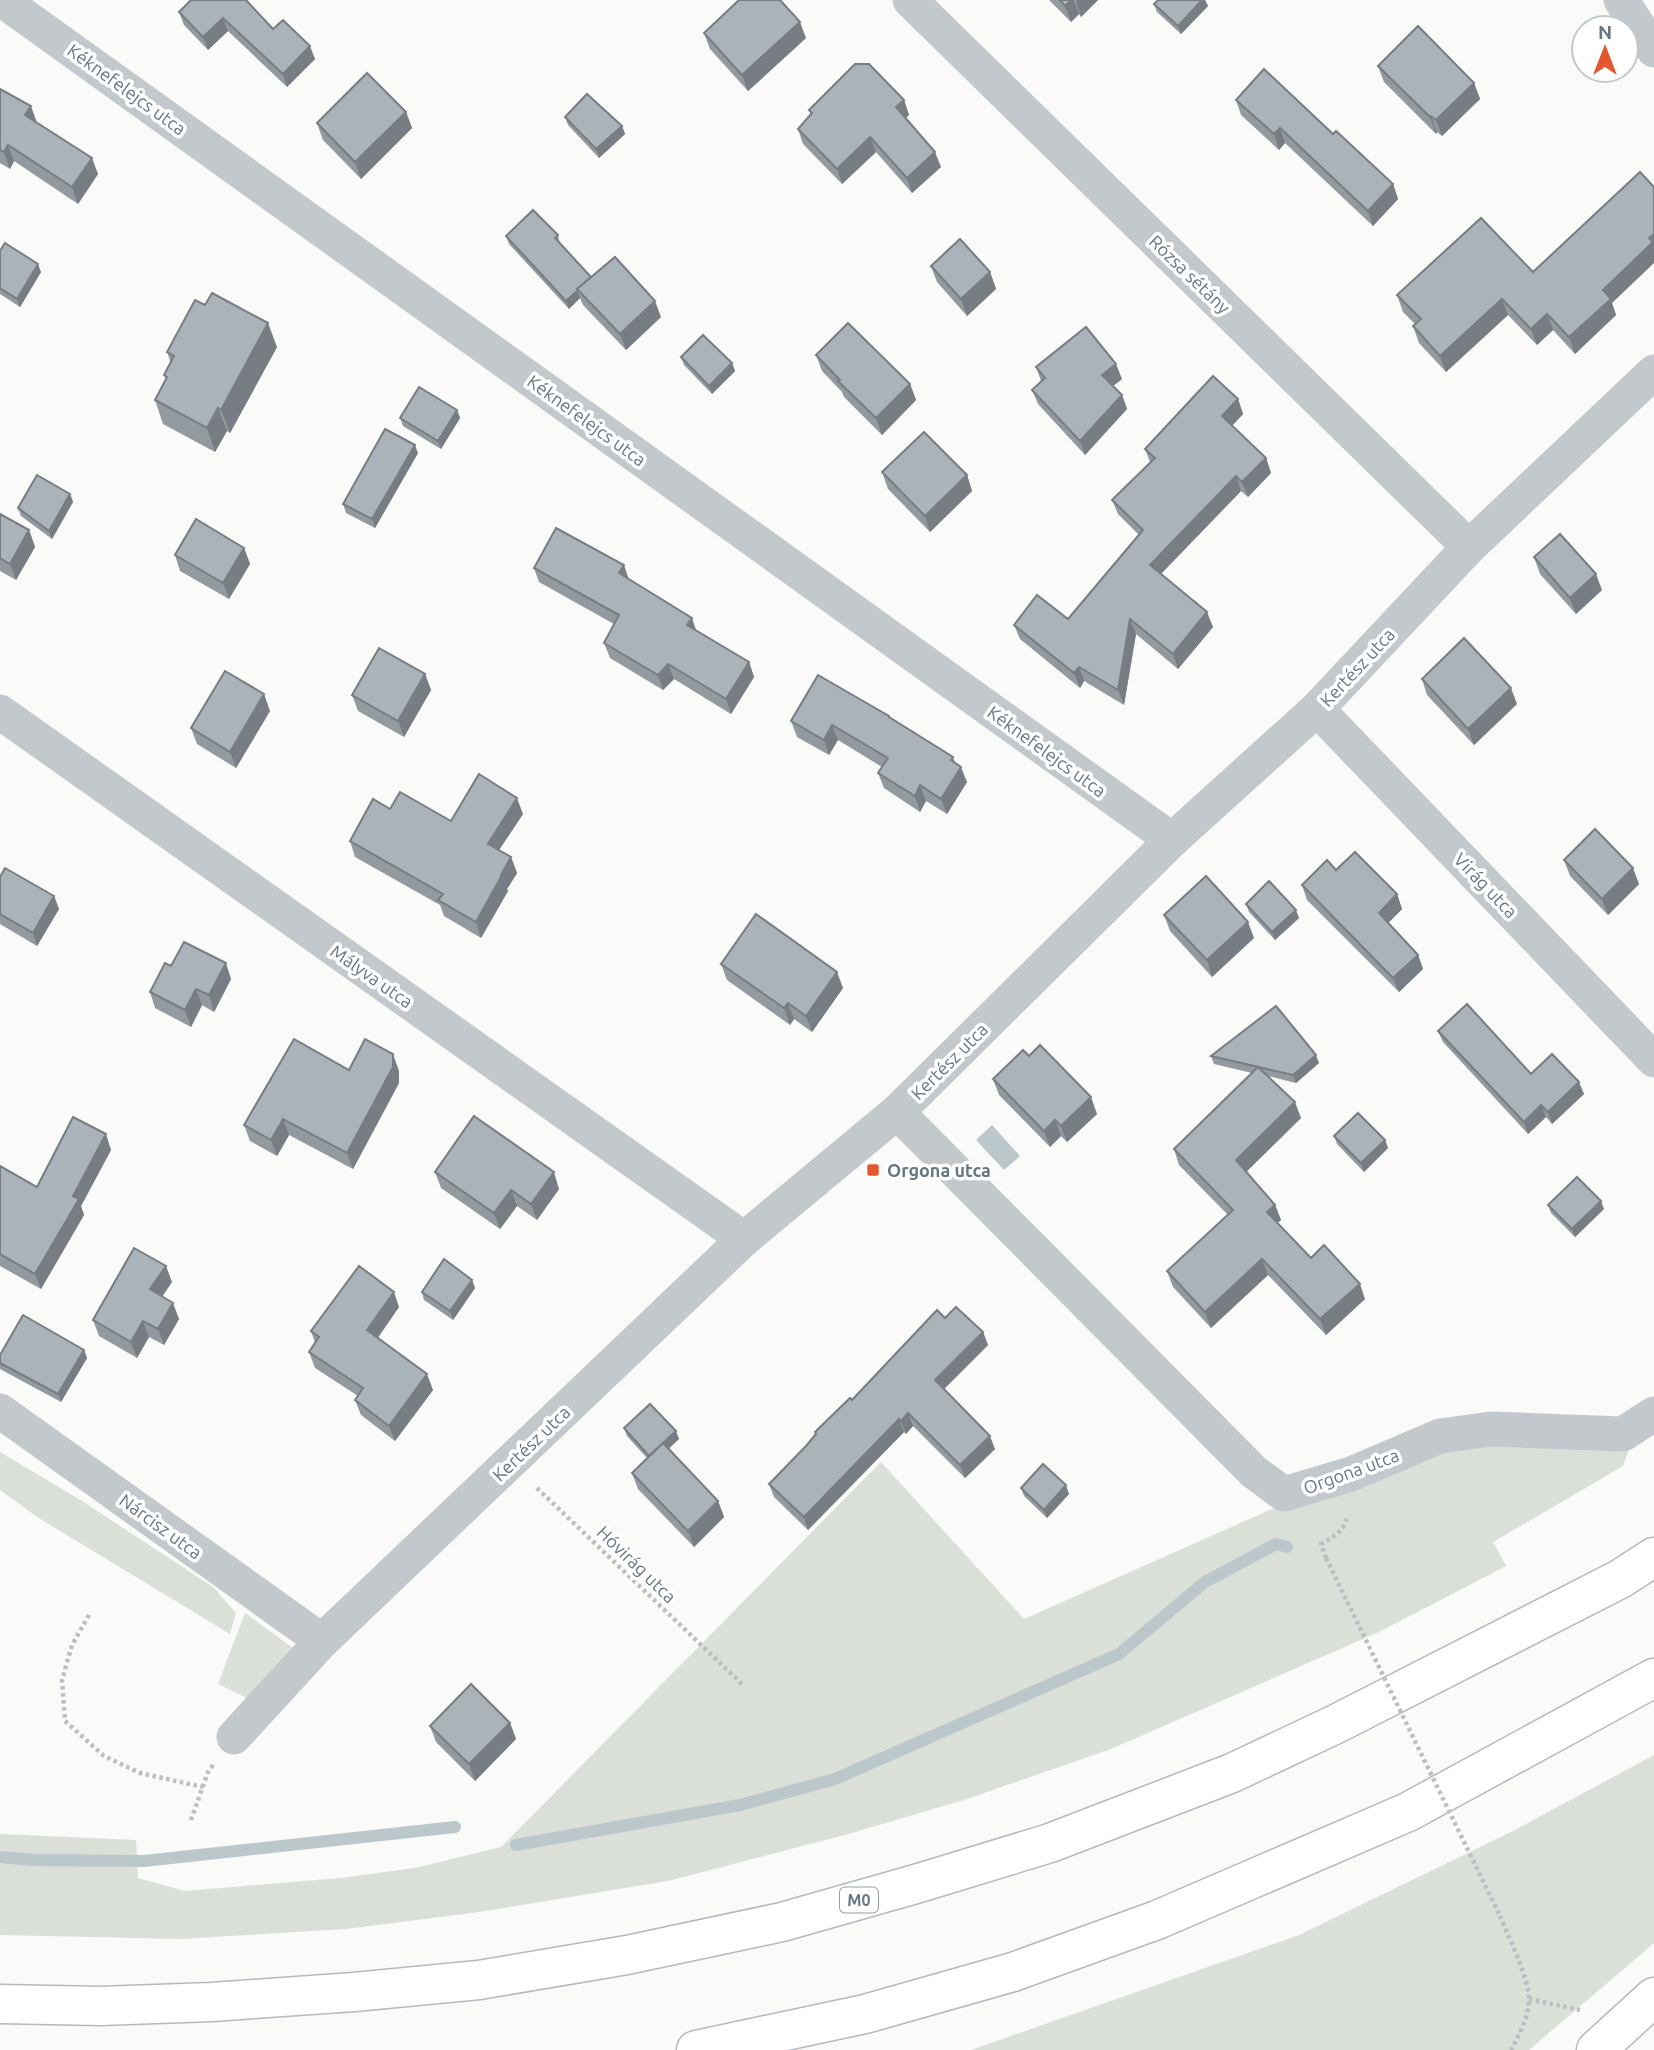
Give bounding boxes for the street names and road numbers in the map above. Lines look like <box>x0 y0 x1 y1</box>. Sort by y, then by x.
street label: Kéknefelejcs utca <box>64 39 190 139</box>
street label: Rózsa sétány <box>1146 231 1235 317</box>
street label: Kéknefelejcs utca <box>524 370 650 470</box>
street label: Kertész utca <box>1316 624 1398 710</box>
street label: Kéknefelejcs utca <box>984 701 1110 801</box>
street label: Virág utca <box>1450 849 1522 921</box>
street label: Mályva utca <box>327 940 417 1012</box>
street label: Kertész utca <box>907 1019 991 1103</box>
street label: Kertész utca <box>488 1401 574 1485</box>
street label: Orgona utca <box>1301 1444 1401 1498</box>
street label: Nárcisz utca <box>116 1489 206 1563</box>
street label: Hóvirág utca <box>594 1522 680 1606</box>
road number: M0 <box>840 1888 878 1912</box>

